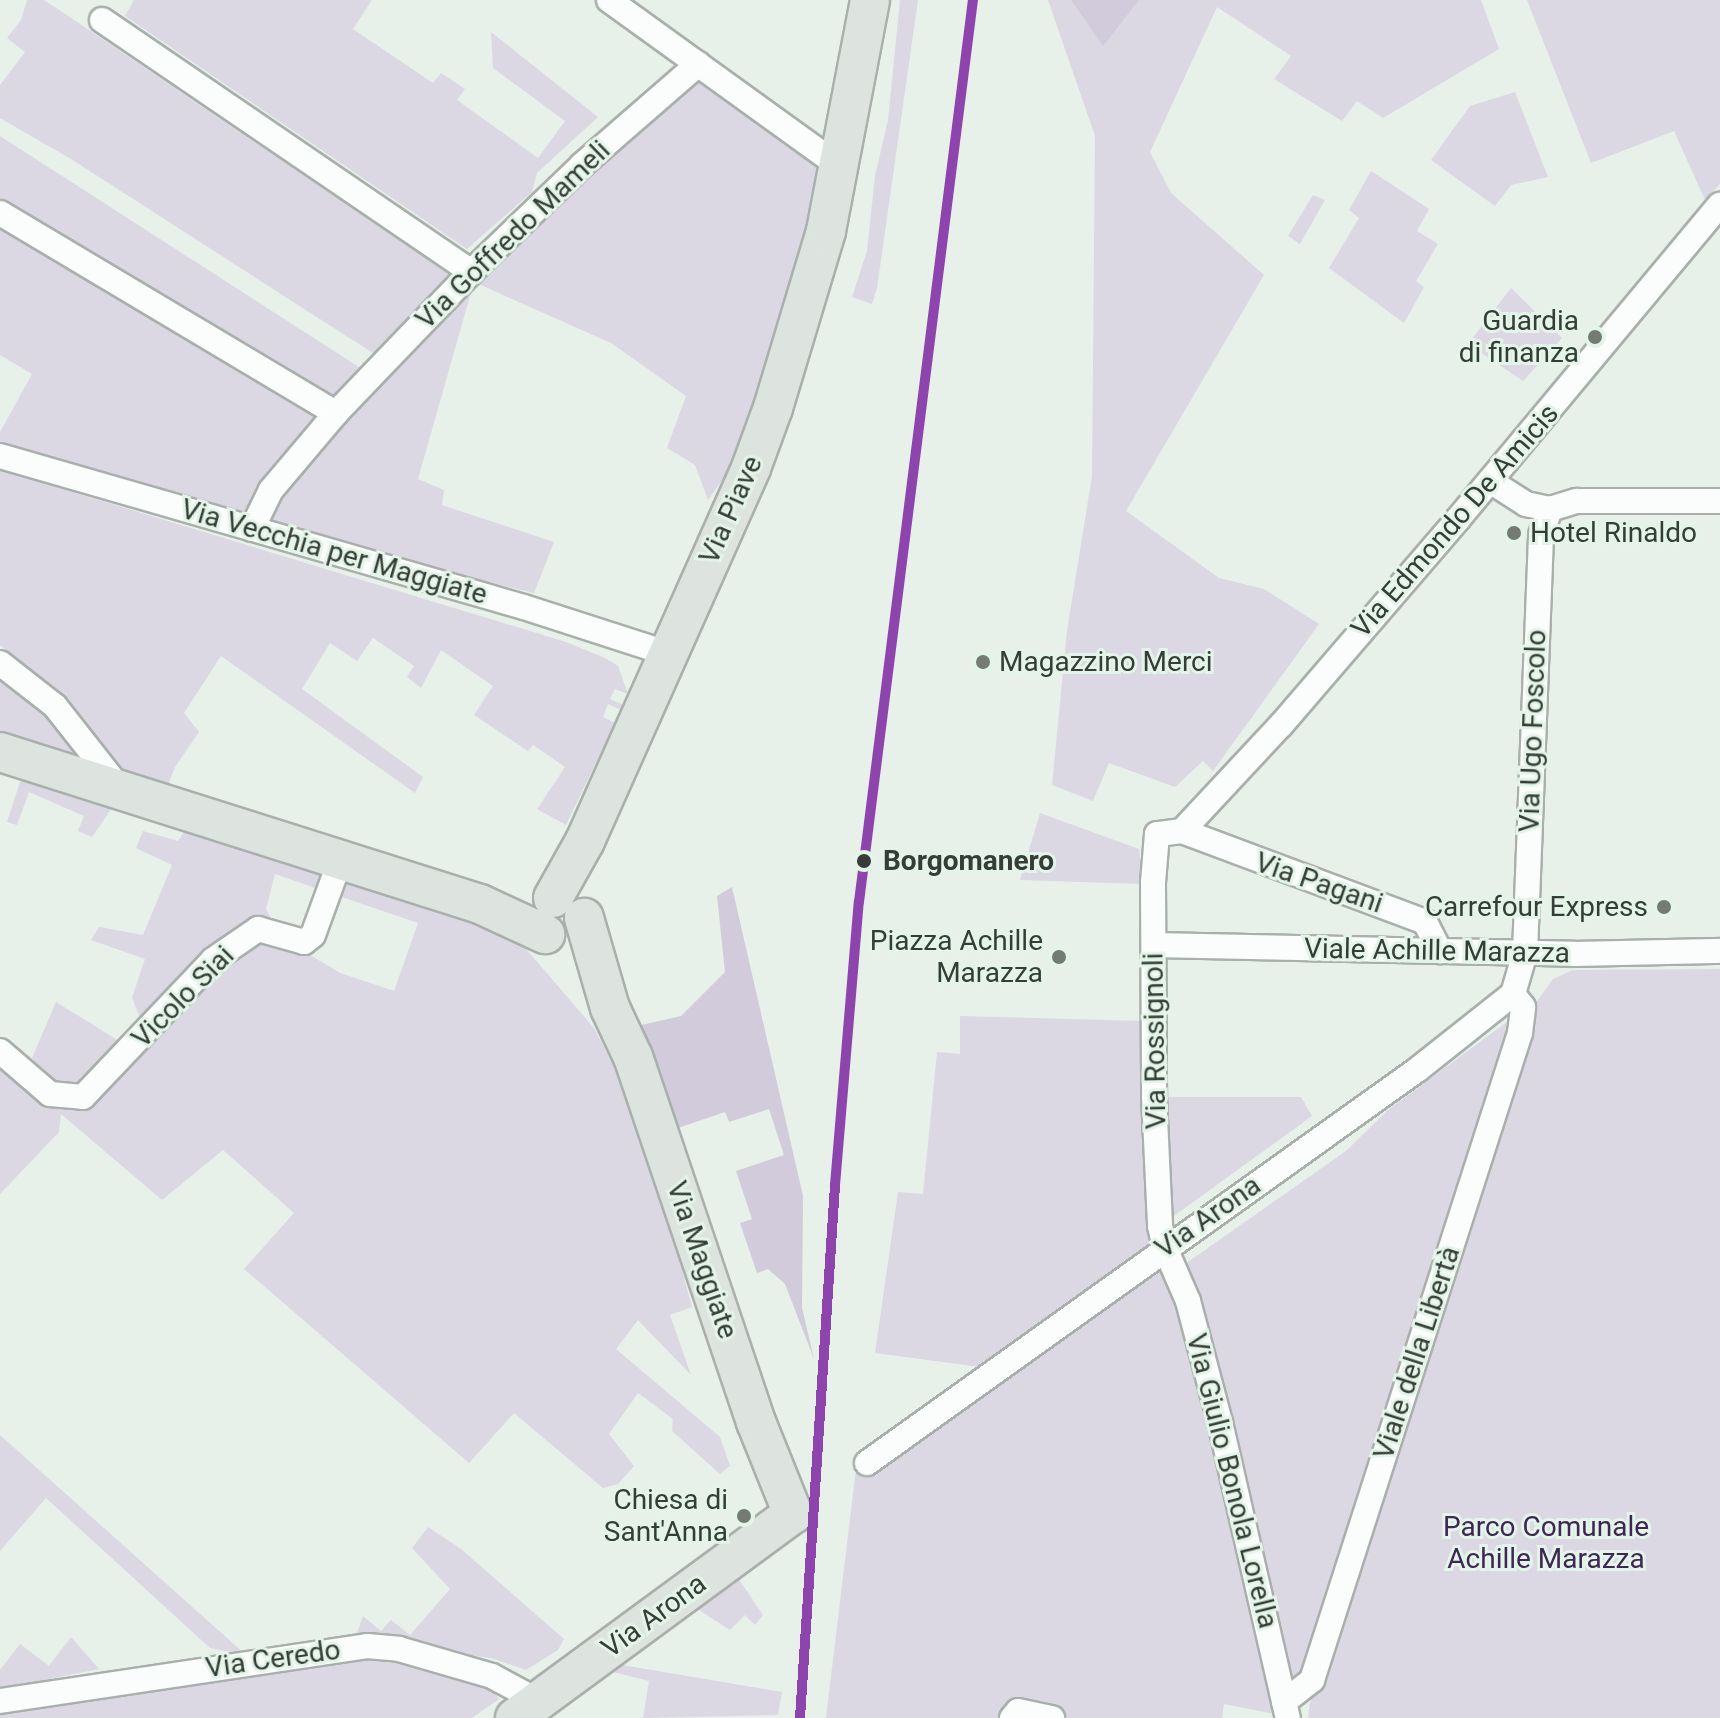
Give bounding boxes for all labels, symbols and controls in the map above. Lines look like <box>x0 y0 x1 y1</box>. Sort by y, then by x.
street label: Via Goffredo Mameli <box>409 134 617 336</box>
place label: Guardia di finanza <box>1459 304 1579 370</box>
marker: Guardia di finanza <box>1586 328 1604 346</box>
street label: Via Edmondo De Amicis <box>1344 397 1566 645</box>
street label: Via Piave <box>692 451 770 569</box>
street label: Via Vecchia per Maggiate <box>177 492 491 612</box>
place label: Hotel Rinaldo <box>1530 516 1697 550</box>
marker: Hotel Rinaldo <box>1505 524 1523 542</box>
street label: Via Ugo Foscolo <box>1513 629 1553 833</box>
place label: Magazzino Merci <box>999 645 1213 679</box>
marker: Magazzino Merci <box>974 653 992 671</box>
place label: Borgomanero <box>883 844 1054 878</box>
street label: Via Pagani <box>1251 846 1387 920</box>
marker: Borgomanero <box>852 849 876 873</box>
place label: Carrefour Express <box>1425 890 1648 924</box>
marker: Carrefour Express <box>1655 898 1673 916</box>
place label: Piazza Achille Marazza <box>870 924 1043 990</box>
street label: Viale Achille Marazza <box>1304 932 1570 970</box>
street label: Vicolo Siai <box>125 939 241 1055</box>
marker: Piazza Achille Marazza <box>1050 948 1068 966</box>
street label: Via Rossignoli <box>1137 952 1173 1130</box>
street label: Via Arona <box>1149 1169 1267 1265</box>
street label: Via Maggiate <box>659 1177 745 1343</box>
street label: Viale della Libertà <box>1367 1242 1467 1464</box>
street label: Via Giulio Bonola Lorella <box>1179 1330 1285 1632</box>
place label: Chiesa di Sant'Anna <box>604 1483 728 1549</box>
marker: Chiesa di Sant'Anna <box>735 1507 753 1525</box>
park label: Parco Comunale Achille Marazza <box>1443 1510 1649 1576</box>
street label: Via Arona <box>595 1567 713 1665</box>
street label: Via Ceredo <box>203 1633 343 1685</box>

